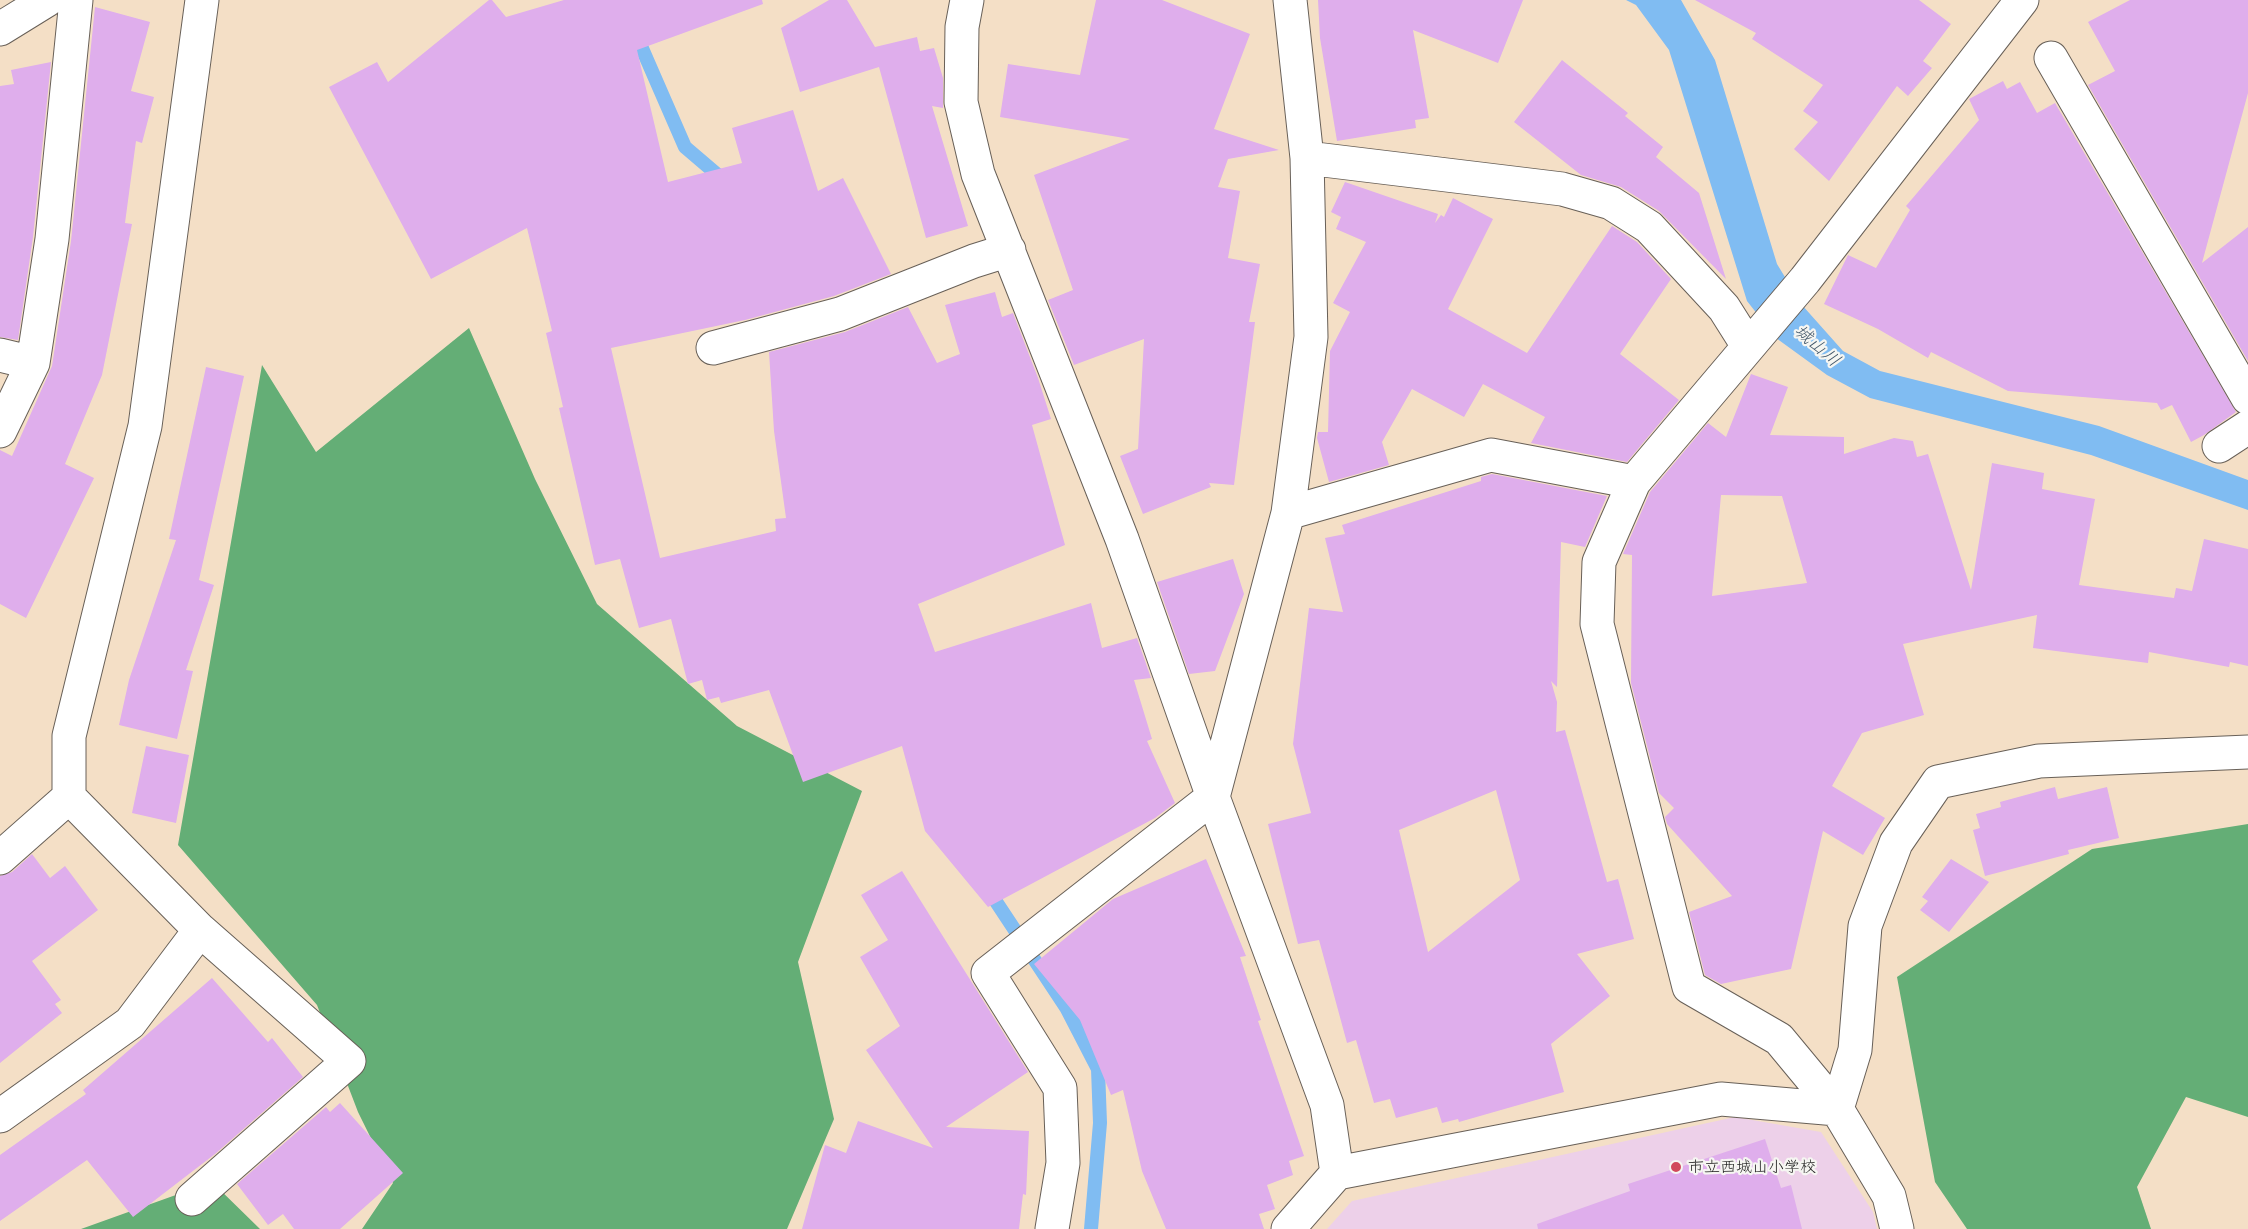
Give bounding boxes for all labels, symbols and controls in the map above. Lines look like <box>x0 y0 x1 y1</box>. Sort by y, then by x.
water label: 城山川 <box>1790 320 1844 372</box>
place label: 市立西城山小学校 <box>1688 1157 1816 1177</box>
marker: 市立西城山小学校 <box>1669 1160 1683 1174</box>

